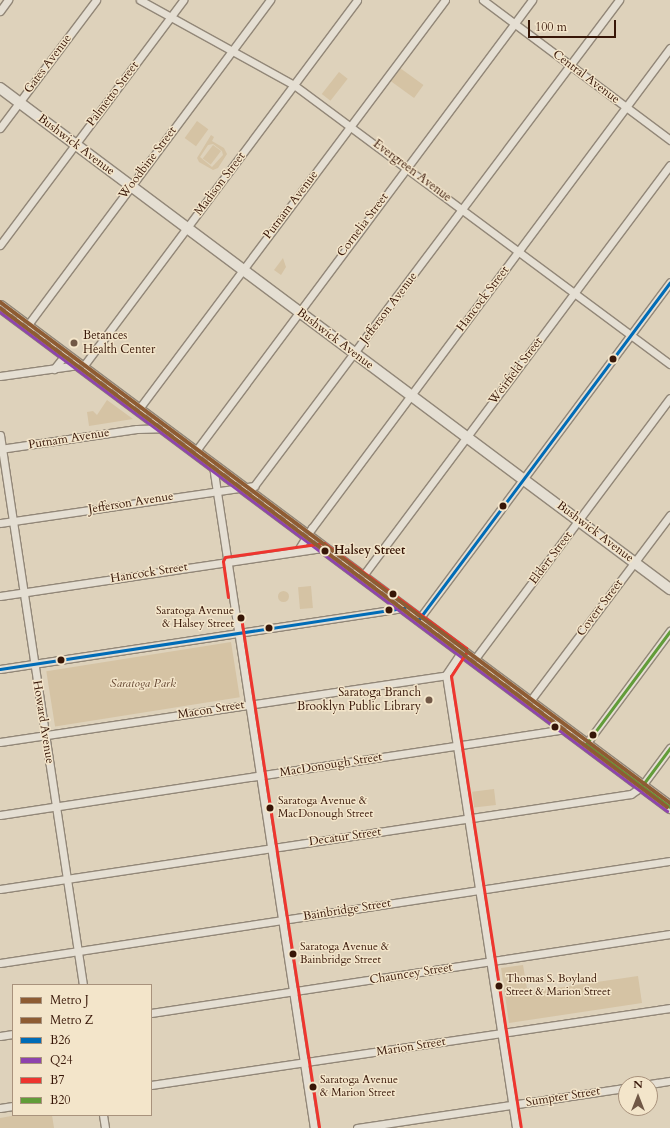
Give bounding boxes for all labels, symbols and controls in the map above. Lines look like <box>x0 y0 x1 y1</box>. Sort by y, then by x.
scale bar <box>530 12 618 38</box>
text: 100 m <box>535 19 567 35</box>
street label: Gates Avenue <box>21 32 75 96</box>
street label: Central Avenue <box>550 47 622 107</box>
street label: Palmetto Street <box>84 59 142 129</box>
street label: Bushwick Avenue <box>35 111 117 179</box>
street label: Woodbine Street <box>116 124 180 202</box>
street label: Evergreen Avenue <box>370 137 454 205</box>
street label: Madison Street <box>191 149 249 219</box>
street label: Putnam Avenue <box>261 168 321 242</box>
street label: Cornelia Street <box>334 190 392 260</box>
street label: Hancock Street <box>454 264 512 334</box>
street label: Jefferson Avenue <box>357 269 421 347</box>
street label: Bushwick Avenue <box>294 305 376 373</box>
place label: Betances Health Center <box>83 329 155 357</box>
street label: Weirfield Street <box>486 335 546 407</box>
marker: Betances Health Center <box>68 337 80 349</box>
unlabelled marker <box>608 354 618 364</box>
street label: Putnam Avenue <box>27 425 111 453</box>
street label: Jefferson Avenue <box>87 489 175 517</box>
street label: Bushwick Avenue <box>554 498 636 566</box>
unlabelled marker <box>498 501 508 511</box>
street label: Eldert Street <box>526 529 576 587</box>
place label: Halsey Street <box>334 544 405 558</box>
marker: Halsey Street <box>319 545 331 557</box>
street label: Hancock Street <box>109 560 189 586</box>
street label: Covert Street <box>574 577 626 639</box>
unlabelled marker <box>388 589 398 599</box>
place label: Saratoga Avenue & Halsey Street <box>156 605 234 631</box>
unlabelled marker <box>384 605 394 615</box>
marker: Saratoga Avenue & Halsey Street <box>236 613 246 623</box>
unlabelled marker <box>264 623 274 633</box>
unlabelled marker <box>56 655 66 665</box>
park label: Saratoga Park <box>110 677 176 691</box>
street label: Howard Avenue <box>29 679 57 765</box>
place label: Saratoga Branch Brooklyn Public Library <box>297 686 421 714</box>
marker: Saratoga Branch Brooklyn Public Library <box>424 695 434 705</box>
street label: Macon Street <box>177 698 245 722</box>
unlabelled marker <box>550 722 560 732</box>
unlabelled marker <box>588 730 598 740</box>
street label: MacDonough Street <box>279 750 383 780</box>
place label: Saratoga Avenue & MacDonough Street <box>278 795 373 821</box>
marker: Saratoga Avenue & MacDonough Street <box>265 803 275 813</box>
street label: Decatur Street <box>308 825 382 849</box>
street label: Bainbridge Street <box>302 896 392 924</box>
place label: Saratoga Avenue & Bainbridge Street <box>300 941 389 967</box>
marker: Saratoga Avenue & Bainbridge Street <box>288 949 298 959</box>
street label: Chauncey Street <box>369 960 453 988</box>
place label: Thomas S. Boyland Street & Marion Street <box>506 973 610 999</box>
marker: Thomas S. Boyland Street & Marion Street <box>494 981 504 991</box>
legend <box>12 984 152 1116</box>
text: Metro J <box>50 992 89 1008</box>
text: Metro Z <box>50 1012 93 1028</box>
text: B26 <box>50 1032 70 1048</box>
street label: Marion Street <box>375 1034 447 1060</box>
text: Q24 <box>50 1052 73 1068</box>
text: B7 <box>50 1072 64 1088</box>
place label: Saratoga Avenue & Marion Street <box>320 1074 398 1100</box>
north arrow <box>618 1076 658 1116</box>
text: N <box>633 1077 643 1092</box>
marker: Saratoga Avenue & Marion Street <box>308 1082 318 1092</box>
street label: Sumpter Street <box>525 1084 601 1110</box>
text: B20 <box>50 1092 70 1108</box>

